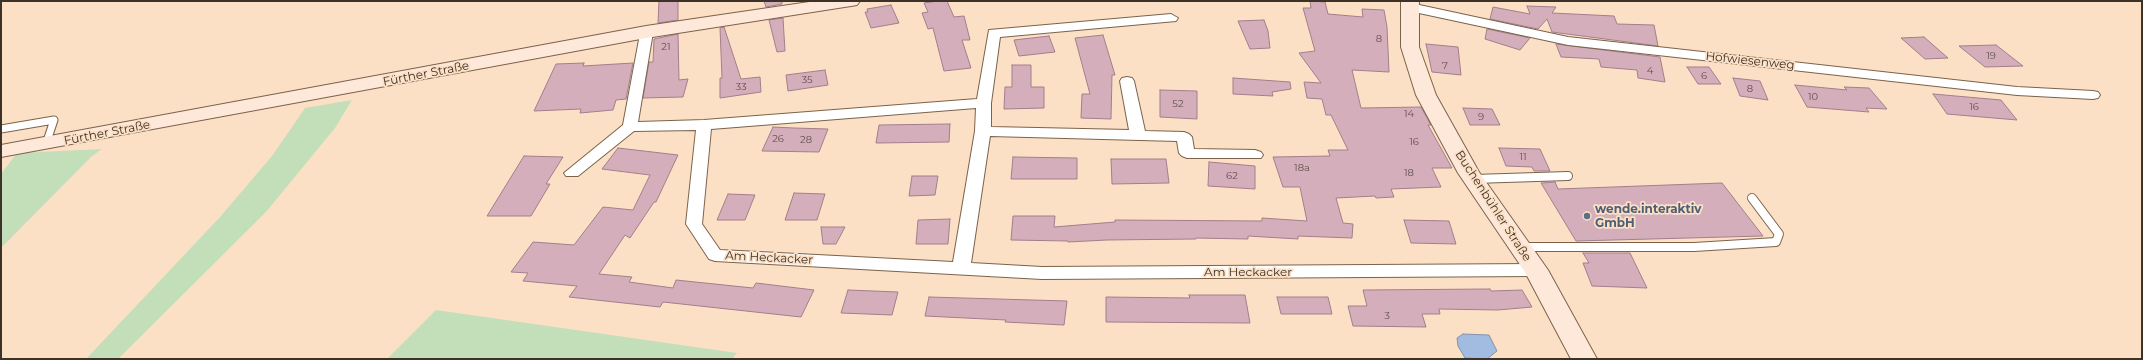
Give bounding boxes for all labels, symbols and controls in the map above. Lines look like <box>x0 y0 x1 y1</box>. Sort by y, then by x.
house number: 8 <box>1376 33 1382 45</box>
house number: 21 <box>661 41 671 53</box>
street label: Hofwiesenweg <box>1705 49 1795 73</box>
house number: 19 <box>1986 50 1996 62</box>
street label: Fürther Straße <box>382 59 470 89</box>
house number: 7 <box>1442 60 1448 72</box>
house number: 4 <box>1647 65 1653 77</box>
house number: 6 <box>1701 70 1707 82</box>
house number: 35 <box>801 74 813 86</box>
house number: 33 <box>735 81 747 93</box>
house number: 8 <box>1747 83 1753 95</box>
house number: 10 <box>1808 91 1818 103</box>
house number: 52 <box>1172 98 1184 110</box>
house number: 16 <box>1969 101 1979 113</box>
house number: 14 <box>1404 108 1414 120</box>
house number: 9 <box>1478 111 1484 123</box>
street label: Fürther Straße <box>63 118 151 148</box>
house number: 26 <box>772 133 784 145</box>
house number: 28 <box>800 134 812 146</box>
house number: 16 <box>1409 136 1419 148</box>
street label: Buchenbühler Straße <box>1452 148 1534 264</box>
house number: 11 <box>1519 151 1527 163</box>
house number: 18a <box>1294 162 1310 174</box>
house number: 18 <box>1404 167 1414 179</box>
house number: 62 <box>1226 170 1238 182</box>
place label: wende.interaktiv GmbH <box>1595 202 1701 230</box>
marker: wende.interaktiv GmbH <box>1582 211 1592 221</box>
street label: Am Heckacker <box>725 249 813 267</box>
street label: Am Heckacker <box>1204 265 1292 279</box>
house number: 3 <box>1384 310 1390 322</box>

